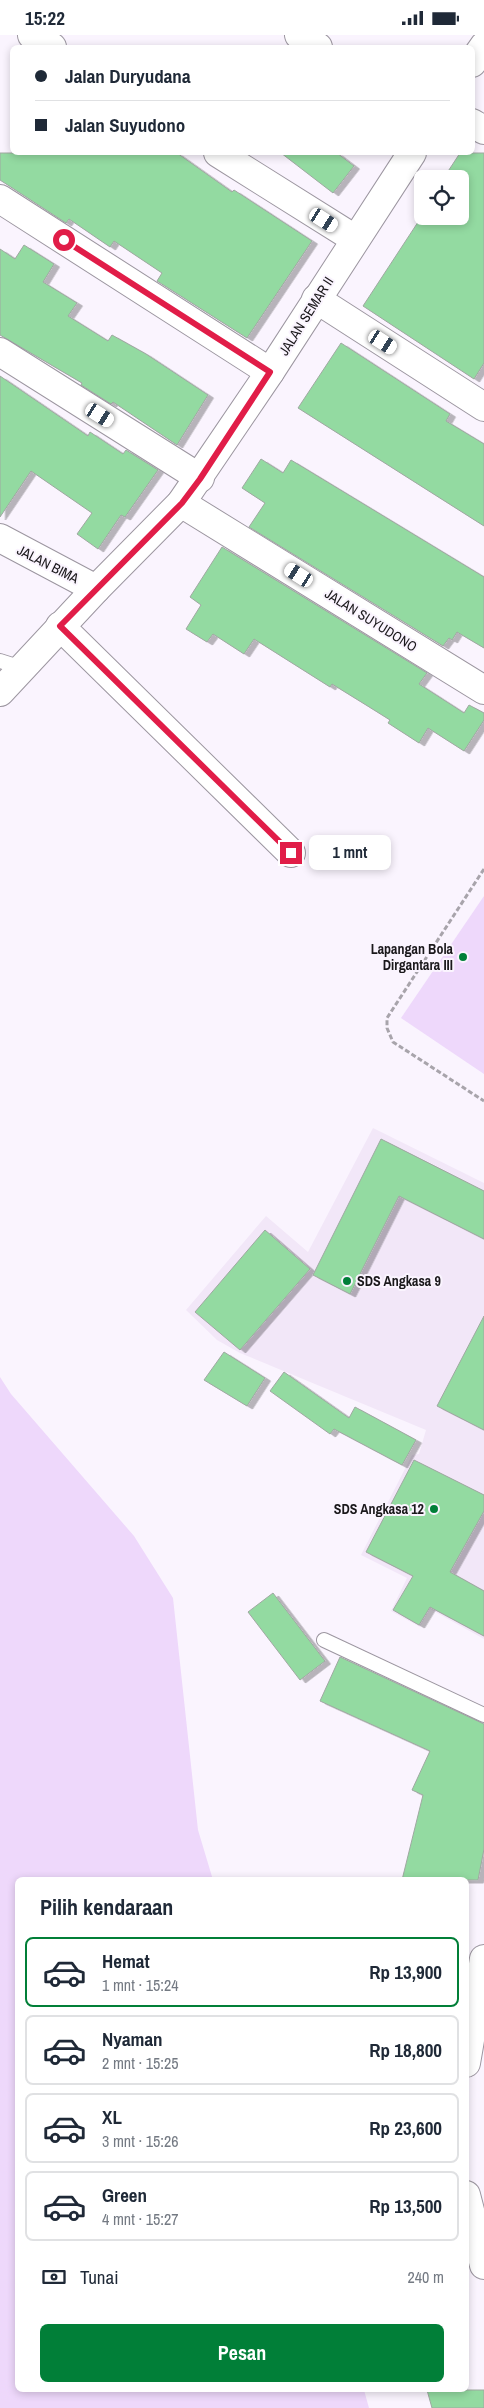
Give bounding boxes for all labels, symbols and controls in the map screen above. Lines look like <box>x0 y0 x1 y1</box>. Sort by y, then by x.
text: 15:22 <box>25 5 65 31</box>
text: Jalan Duryudana <box>65 63 191 89</box>
text: Jalan Suyudono <box>65 112 185 138</box>
map controls <box>414 170 469 225</box>
button: locate <box>414 170 469 225</box>
car <box>307 206 340 234</box>
route start <box>53 229 75 251</box>
street label: JALAN SEMAR II <box>275 273 337 359</box>
car <box>366 328 399 356</box>
car <box>83 401 116 429</box>
street label: JALAN BIMA <box>14 541 82 587</box>
car <box>282 561 315 589</box>
street label: JALAN SUYUDONO <box>322 584 420 656</box>
callout: 1 mnt <box>308 835 391 871</box>
text: 1 mnt <box>333 841 368 863</box>
route end <box>280 842 302 864</box>
place label: Lapangan Bola Dirgantara III <box>371 940 454 974</box>
marker: Lapangan Bola Dirgantara III <box>457 951 469 963</box>
place label: SDS Angkasa 9 <box>357 1272 441 1290</box>
marker: SDS Angkasa 9 <box>341 1275 353 1287</box>
place label: SDS Angkasa 12 <box>334 1500 424 1518</box>
marker: SDS Angkasa 12 <box>428 1503 440 1515</box>
text: Pilih kendaraan <box>40 1892 173 1922</box>
text: Hemat <box>102 1948 150 1974</box>
icon: car <box>42 1950 87 1995</box>
text: Rp 13,900 <box>369 1959 442 1985</box>
text: 1 mnt · 15:24 <box>102 1974 179 1996</box>
text: Nyaman <box>102 2026 163 2052</box>
icon: car <box>42 2028 87 2073</box>
text: Rp 18,800 <box>369 2037 442 2063</box>
text: 2 mnt · 15:25 <box>102 2052 179 2074</box>
text: XL <box>102 2104 122 2130</box>
icon: car <box>42 2106 87 2151</box>
text: Rp 23,600 <box>369 2115 442 2141</box>
text: 3 mnt · 15:26 <box>102 2130 179 2152</box>
text: Green <box>102 2182 147 2208</box>
icon: car <box>42 2184 87 2229</box>
text: Rp 13,500 <box>369 2193 442 2219</box>
text: 4 mnt · 15:27 <box>102 2208 179 2230</box>
icon: cash <box>40 2263 68 2291</box>
text: Tunai <box>80 2264 119 2290</box>
text: 240 m <box>408 2266 444 2288</box>
button: Pesan <box>40 2324 444 2382</box>

